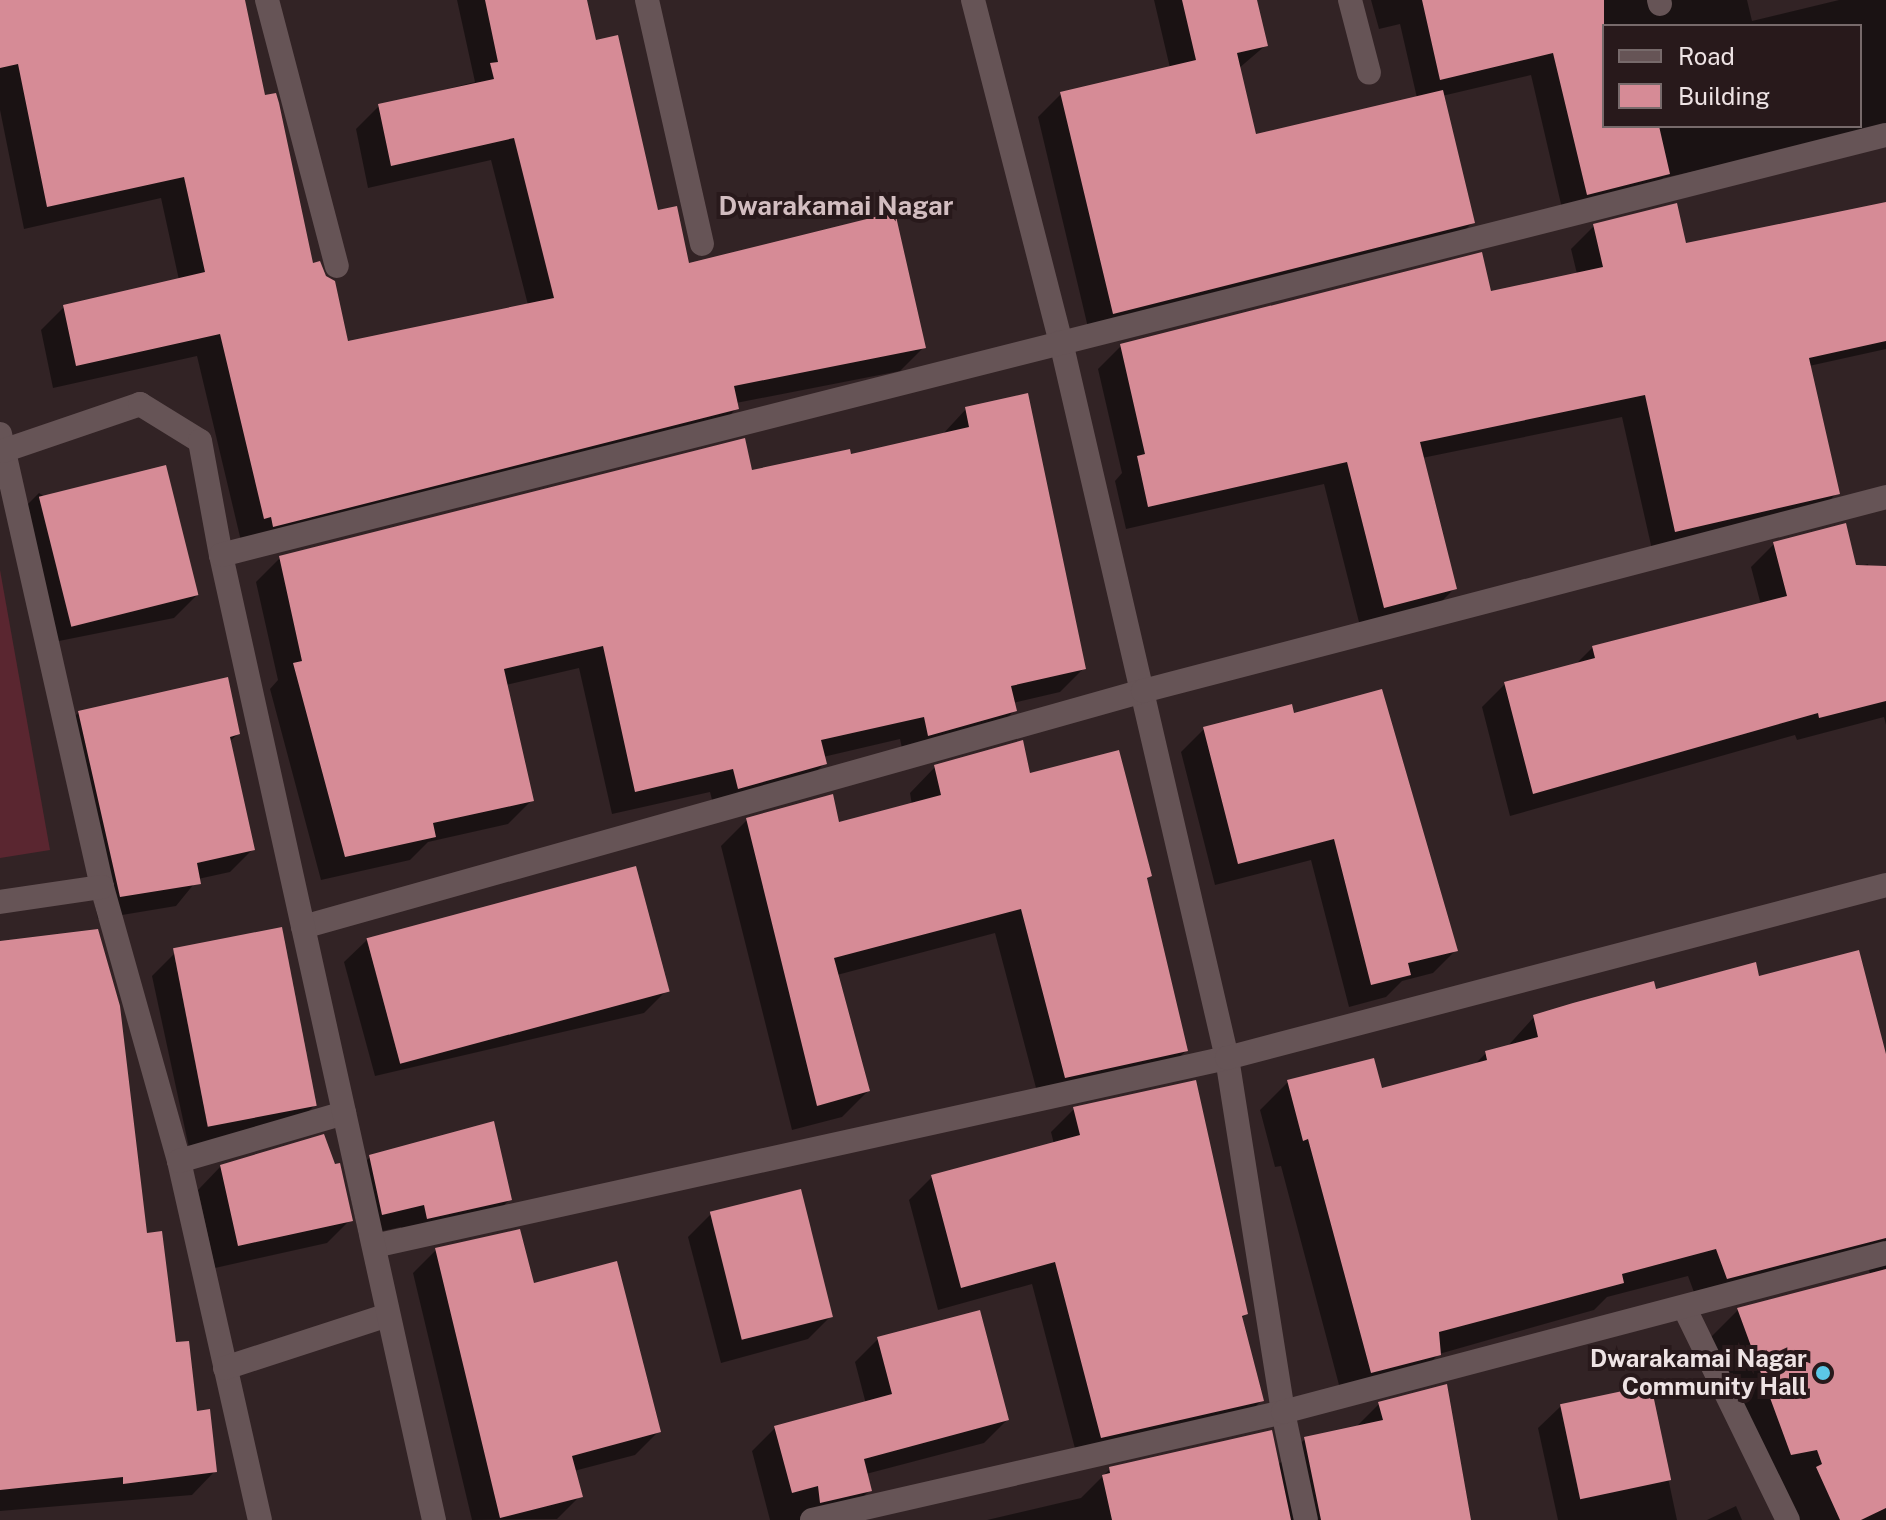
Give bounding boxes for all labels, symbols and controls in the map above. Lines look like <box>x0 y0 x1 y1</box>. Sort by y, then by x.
legend <box>1602 24 1862 128</box>
text: Road <box>1678 42 1735 70</box>
text: Building <box>1678 82 1770 110</box>
district label: Dwarakamai Nagar <box>718 190 954 222</box>
place label: Dwarakamai Nagar Community Hall <box>1590 1345 1807 1401</box>
marker: Dwarakamai Nagar Community Hall <box>1814 1364 1832 1382</box>

